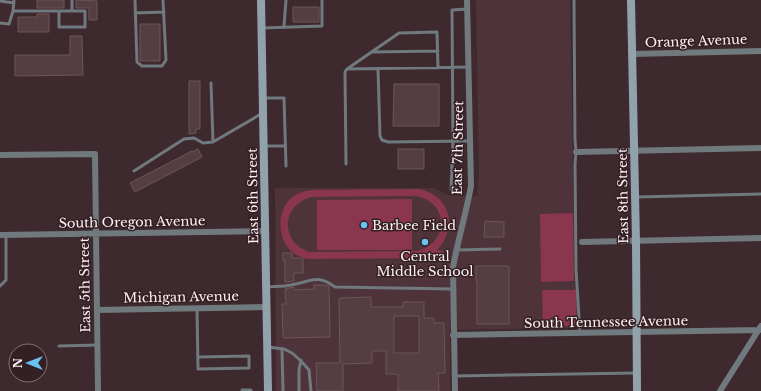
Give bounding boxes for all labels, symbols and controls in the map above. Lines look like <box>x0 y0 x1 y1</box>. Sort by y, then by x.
street label: Orange Avenue <box>644 31 748 51</box>
street label: East 7th Street <box>449 101 467 195</box>
street label: East 6th Street <box>244 148 262 244</box>
street label: East 8th Street <box>614 148 632 244</box>
street label: South Oregon Avenue <box>58 212 206 232</box>
place label: Barbee Field <box>372 217 456 234</box>
marker: Barbee Field <box>359 220 369 230</box>
street label: East 5th Street <box>76 237 94 333</box>
marker: Central Middle School <box>420 237 430 247</box>
place label: Central Middle School <box>376 248 474 280</box>
street label: Michigan Avenue <box>123 287 239 307</box>
street label: South Tennessee Avenue <box>524 312 688 332</box>
north arrow <box>8 343 48 383</box>
text: N <box>11 357 25 368</box>

